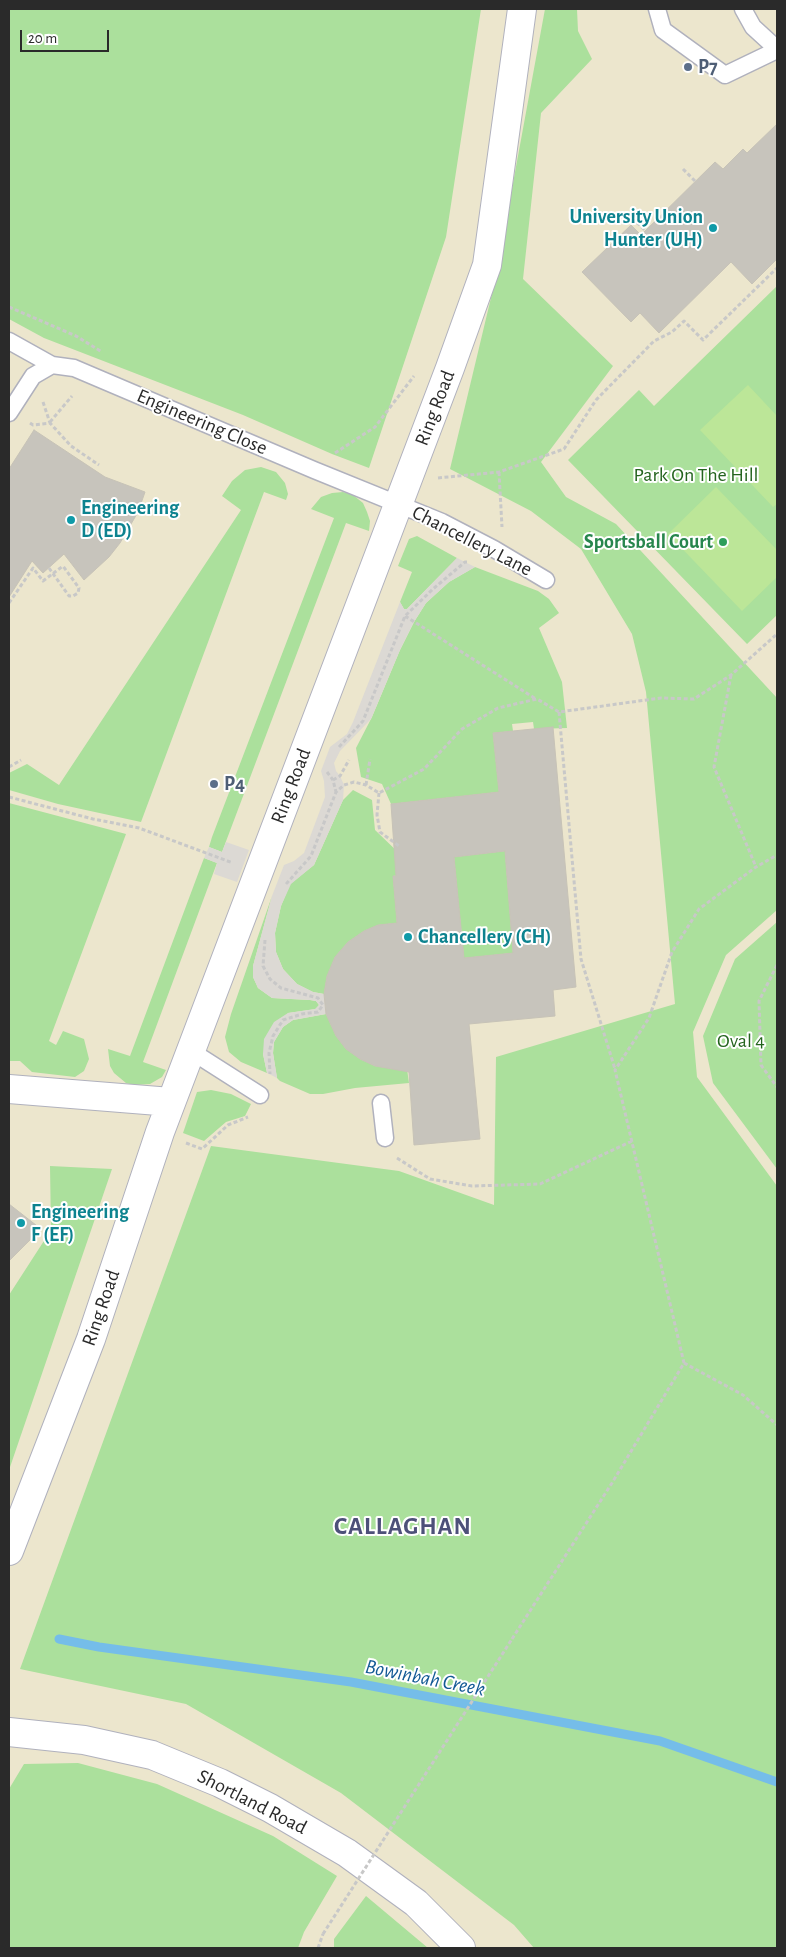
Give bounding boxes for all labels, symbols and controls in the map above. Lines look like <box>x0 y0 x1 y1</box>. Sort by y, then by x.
scale bar <box>22 20 111 52</box>
text: 20 m <box>28 31 57 46</box>
place label: P7 <box>698 55 718 79</box>
marker: P7 <box>682 61 694 73</box>
place label: University Union Hunter (UH) <box>570 205 703 252</box>
marker: University Union Hunter (UH) <box>707 222 719 234</box>
street label: Ring Road <box>410 367 460 449</box>
street label: Engineering Close <box>133 384 271 460</box>
park label: Park On The Hill <box>633 463 759 487</box>
place label: Engineering D (ED) <box>81 496 179 543</box>
street label: Chancellery Lane <box>408 500 536 582</box>
marker: Engineering D (ED) <box>65 514 77 526</box>
place label: Sportsball Court <box>584 530 713 554</box>
marker: Sportsball Court <box>717 536 729 548</box>
street label: Ring Road <box>266 745 316 827</box>
place label: P4 <box>224 772 245 796</box>
marker: P4 <box>208 778 220 790</box>
place label: Chancellery (CH) <box>418 925 551 949</box>
marker: Chancellery (CH) <box>402 931 414 943</box>
park label: Oval 4 <box>717 1029 765 1053</box>
place label: Engineering F (EF) <box>31 1200 129 1247</box>
marker: Engineering F (EF) <box>15 1217 27 1229</box>
street label: Ring Road <box>77 1267 125 1349</box>
district label: CALLAGHAN <box>333 1511 473 1541</box>
water label: Bowinbah Creek <box>363 1654 487 1702</box>
street label: Shortland Road <box>193 1764 311 1840</box>

